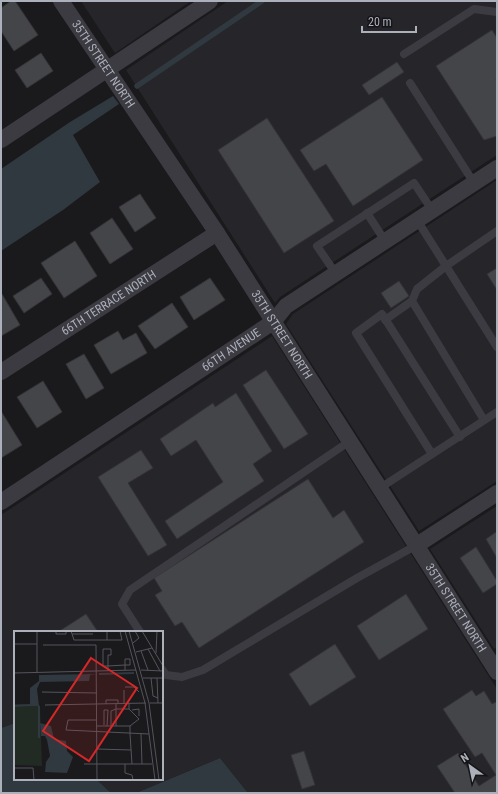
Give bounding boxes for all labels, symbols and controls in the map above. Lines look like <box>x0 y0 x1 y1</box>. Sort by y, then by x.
scale bar <box>362 8 416 34</box>
text: 20 m <box>368 15 392 29</box>
street label: 35TH STREET NORTH <box>69 18 138 110</box>
street label: 66TH TERRACE NORTH <box>59 267 159 338</box>
street label: 35TH STREET NORTH <box>248 288 315 381</box>
street label: 66TH AVENUE <box>199 325 263 374</box>
street label: 35TH STREET NORTH <box>423 561 489 655</box>
inset map <box>14 631 163 780</box>
north arrow <box>450 746 490 786</box>
text: N <box>458 751 471 765</box>

